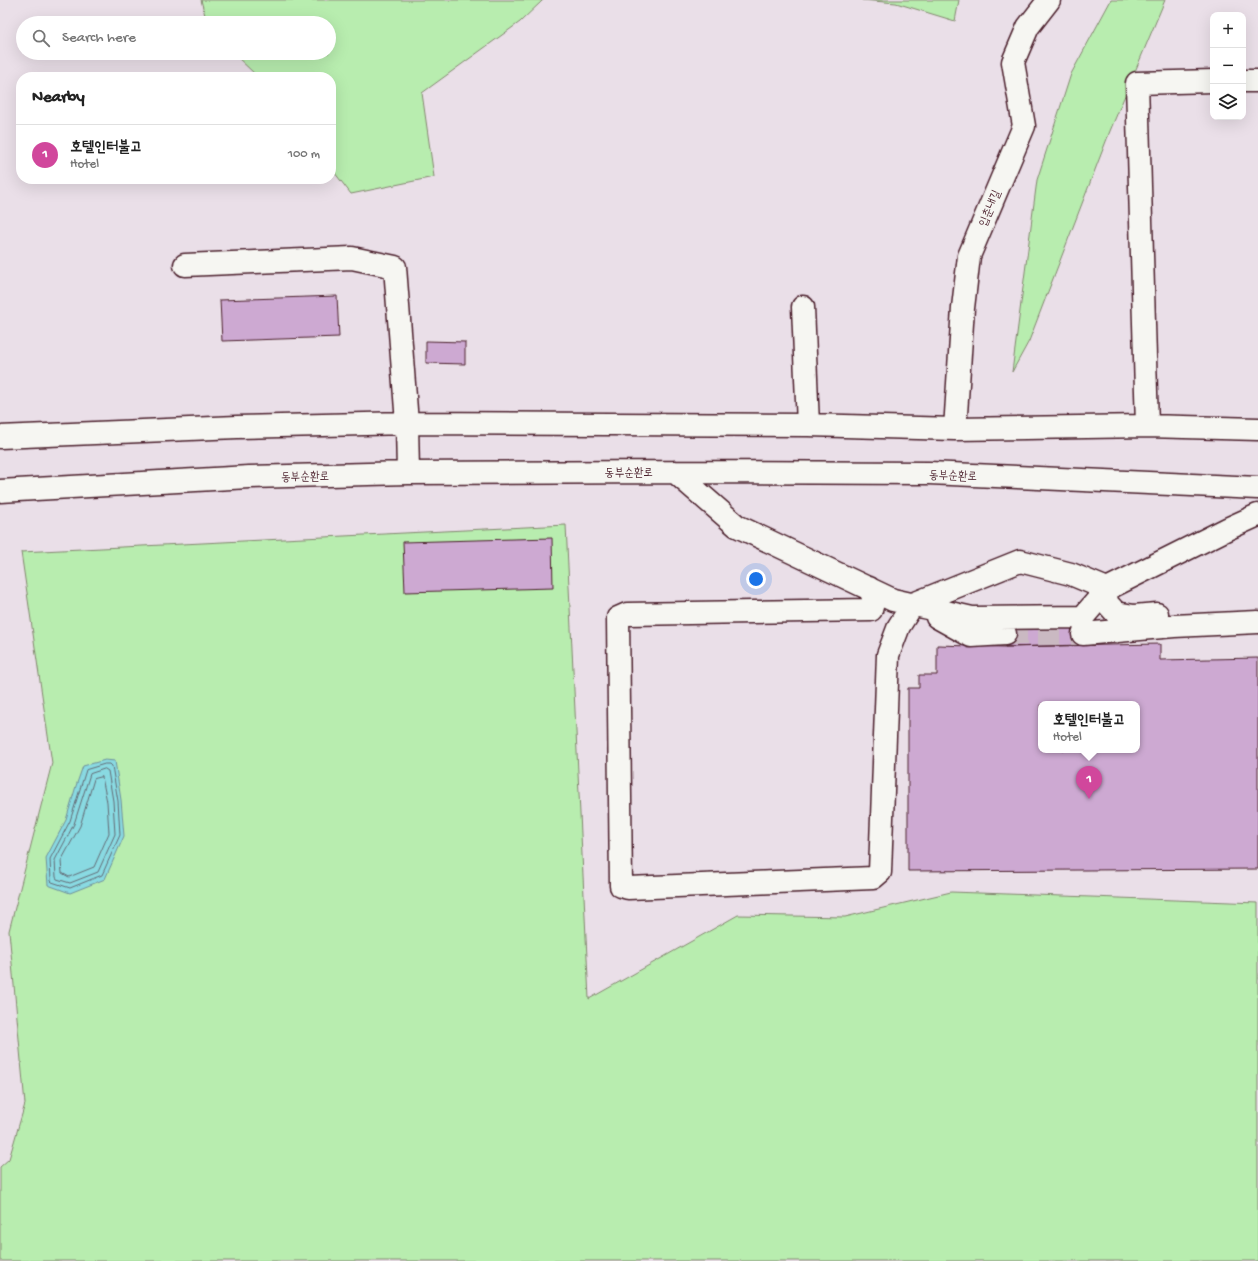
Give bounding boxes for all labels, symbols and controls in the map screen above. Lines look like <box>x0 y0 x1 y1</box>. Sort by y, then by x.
map controls <box>1210 12 1246 120</box>
button: + <box>1210 12 1246 48</box>
search box <box>16 16 336 60</box>
icon: search <box>30 27 52 49</box>
text: Search here <box>62 29 136 47</box>
button: − <box>1210 48 1246 84</box>
button: layers <box>1210 84 1246 120</box>
text: Nearby <box>32 88 85 108</box>
text: 호텔인터불고 <box>70 139 142 157</box>
text: 1 <box>42 147 48 162</box>
text: 100 m <box>288 147 320 162</box>
text: Hotel <box>70 157 99 172</box>
street label: 입춘내길 <box>976 188 1005 229</box>
street label: 동부순환로 <box>605 466 653 481</box>
street label: 동부순환로 <box>929 468 977 485</box>
street label: 동부순환로 <box>281 470 329 485</box>
your location <box>746 569 766 589</box>
popup <box>1038 701 1140 753</box>
text: 호텔인터불고 <box>1053 712 1125 730</box>
text: Hotel <box>1053 730 1082 745</box>
pin: 1 <box>1076 766 1102 799</box>

